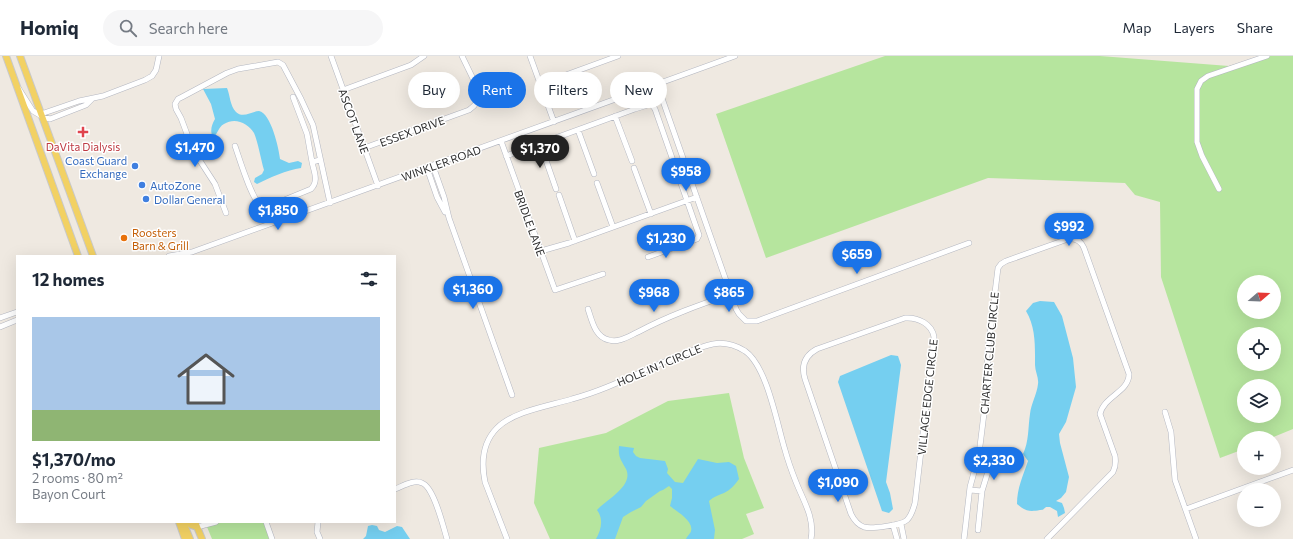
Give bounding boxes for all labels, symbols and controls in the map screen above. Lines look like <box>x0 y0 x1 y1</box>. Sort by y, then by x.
search box <box>103 10 383 46</box>
text: Homiq <box>20 16 79 39</box>
icon: search <box>117 17 139 39</box>
text: Search here <box>149 19 228 37</box>
text: Map <box>1123 19 1151 36</box>
text: Layers <box>1173 19 1215 36</box>
text: Share <box>1237 19 1273 36</box>
chip: Buy <box>408 72 460 108</box>
chip: Rent <box>468 72 526 108</box>
chip: Filters <box>534 72 602 108</box>
chip: New <box>610 72 667 108</box>
street label: ASCOT LANE <box>336 87 372 155</box>
street label: ESSEX DRIVE <box>378 113 446 149</box>
marker: DaVita Dialysis <box>77 126 89 138</box>
pin: $1,470 <box>162 134 228 168</box>
pin: $1,370 <box>507 135 573 169</box>
text: $1,470 <box>175 139 215 155</box>
place label: DaVita Dialysis <box>46 140 120 153</box>
text: $1,370 <box>520 140 560 156</box>
street label: WINKLER ROAD <box>399 143 483 183</box>
place label: Coast Guard Exchange <box>65 154 127 180</box>
pin: $958 <box>662 158 710 192</box>
marker: Coast Guard Exchange <box>130 161 140 171</box>
text: $958 <box>670 163 702 179</box>
place label: AutoZone <box>150 179 201 192</box>
marker: AutoZone <box>137 180 147 190</box>
street label: BRIDLE LANE <box>512 188 548 258</box>
place label: Dollar General <box>154 193 225 206</box>
marker: Dollar General <box>141 194 151 204</box>
pin: $1,850 <box>245 197 311 231</box>
text: $1,850 <box>258 202 298 218</box>
pin: $992 <box>1045 213 1093 247</box>
text: $992 <box>1054 218 1084 234</box>
pin: $1,230 <box>633 225 699 259</box>
place label: Roosters Barn & Grill <box>132 226 189 252</box>
text: $1,230 <box>646 230 686 246</box>
marker: Roosters Barn & Grill <box>119 233 129 243</box>
pin: $659 <box>833 241 881 275</box>
text: $659 <box>841 246 873 262</box>
icon: filters <box>358 268 380 290</box>
text: 12 homes <box>32 269 104 290</box>
north arrow <box>1237 275 1281 319</box>
map controls <box>1237 275 1281 527</box>
pin: $1,360 <box>440 276 506 310</box>
pin: $968 <box>630 279 678 313</box>
pin: $865 <box>705 279 753 313</box>
text: $1,360 <box>453 281 493 297</box>
text: $968 <box>638 284 670 300</box>
text: $865 <box>713 284 745 300</box>
street label: CHARTER CLUB CIRCLE <box>977 291 1001 415</box>
button: locate <box>1237 327 1281 371</box>
street label: VILLAGE EDGE CIRCLE <box>914 338 940 456</box>
street label: HOLE IN 1 CIRCLE <box>615 341 703 389</box>
icon: home <box>170 343 242 415</box>
button: layers <box>1237 379 1281 423</box>
button: + <box>1237 431 1281 475</box>
pin: $2,330 <box>961 447 1027 481</box>
text: $1,370/mo <box>32 449 116 470</box>
text: $2,330 <box>973 452 1015 468</box>
pin: $1,090 <box>805 469 871 503</box>
text: 2 rooms · 80 m² <box>32 470 123 486</box>
text: $1,090 <box>817 474 859 490</box>
button: − <box>1237 483 1281 527</box>
text: Bayon Court <box>32 486 106 502</box>

